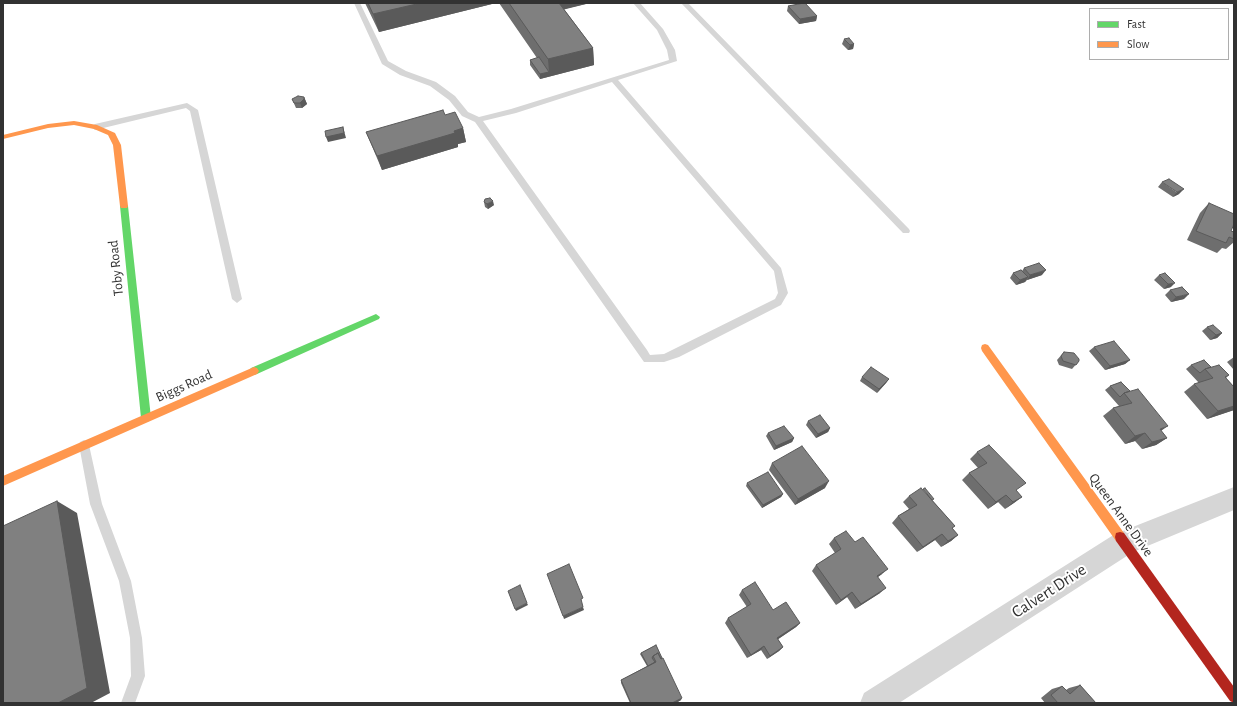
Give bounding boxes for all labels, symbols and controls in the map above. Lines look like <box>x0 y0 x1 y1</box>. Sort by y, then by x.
legend <box>1089 8 1229 60</box>
text: Fast <box>1127 18 1146 30</box>
text: Slow <box>1127 38 1149 50</box>
street label: Toby Road <box>105 239 127 297</box>
street label: Biggs Road <box>153 366 215 406</box>
street label: Queen Anne Drive <box>1085 470 1157 560</box>
street label: Calvert Drive <box>1008 559 1090 623</box>

